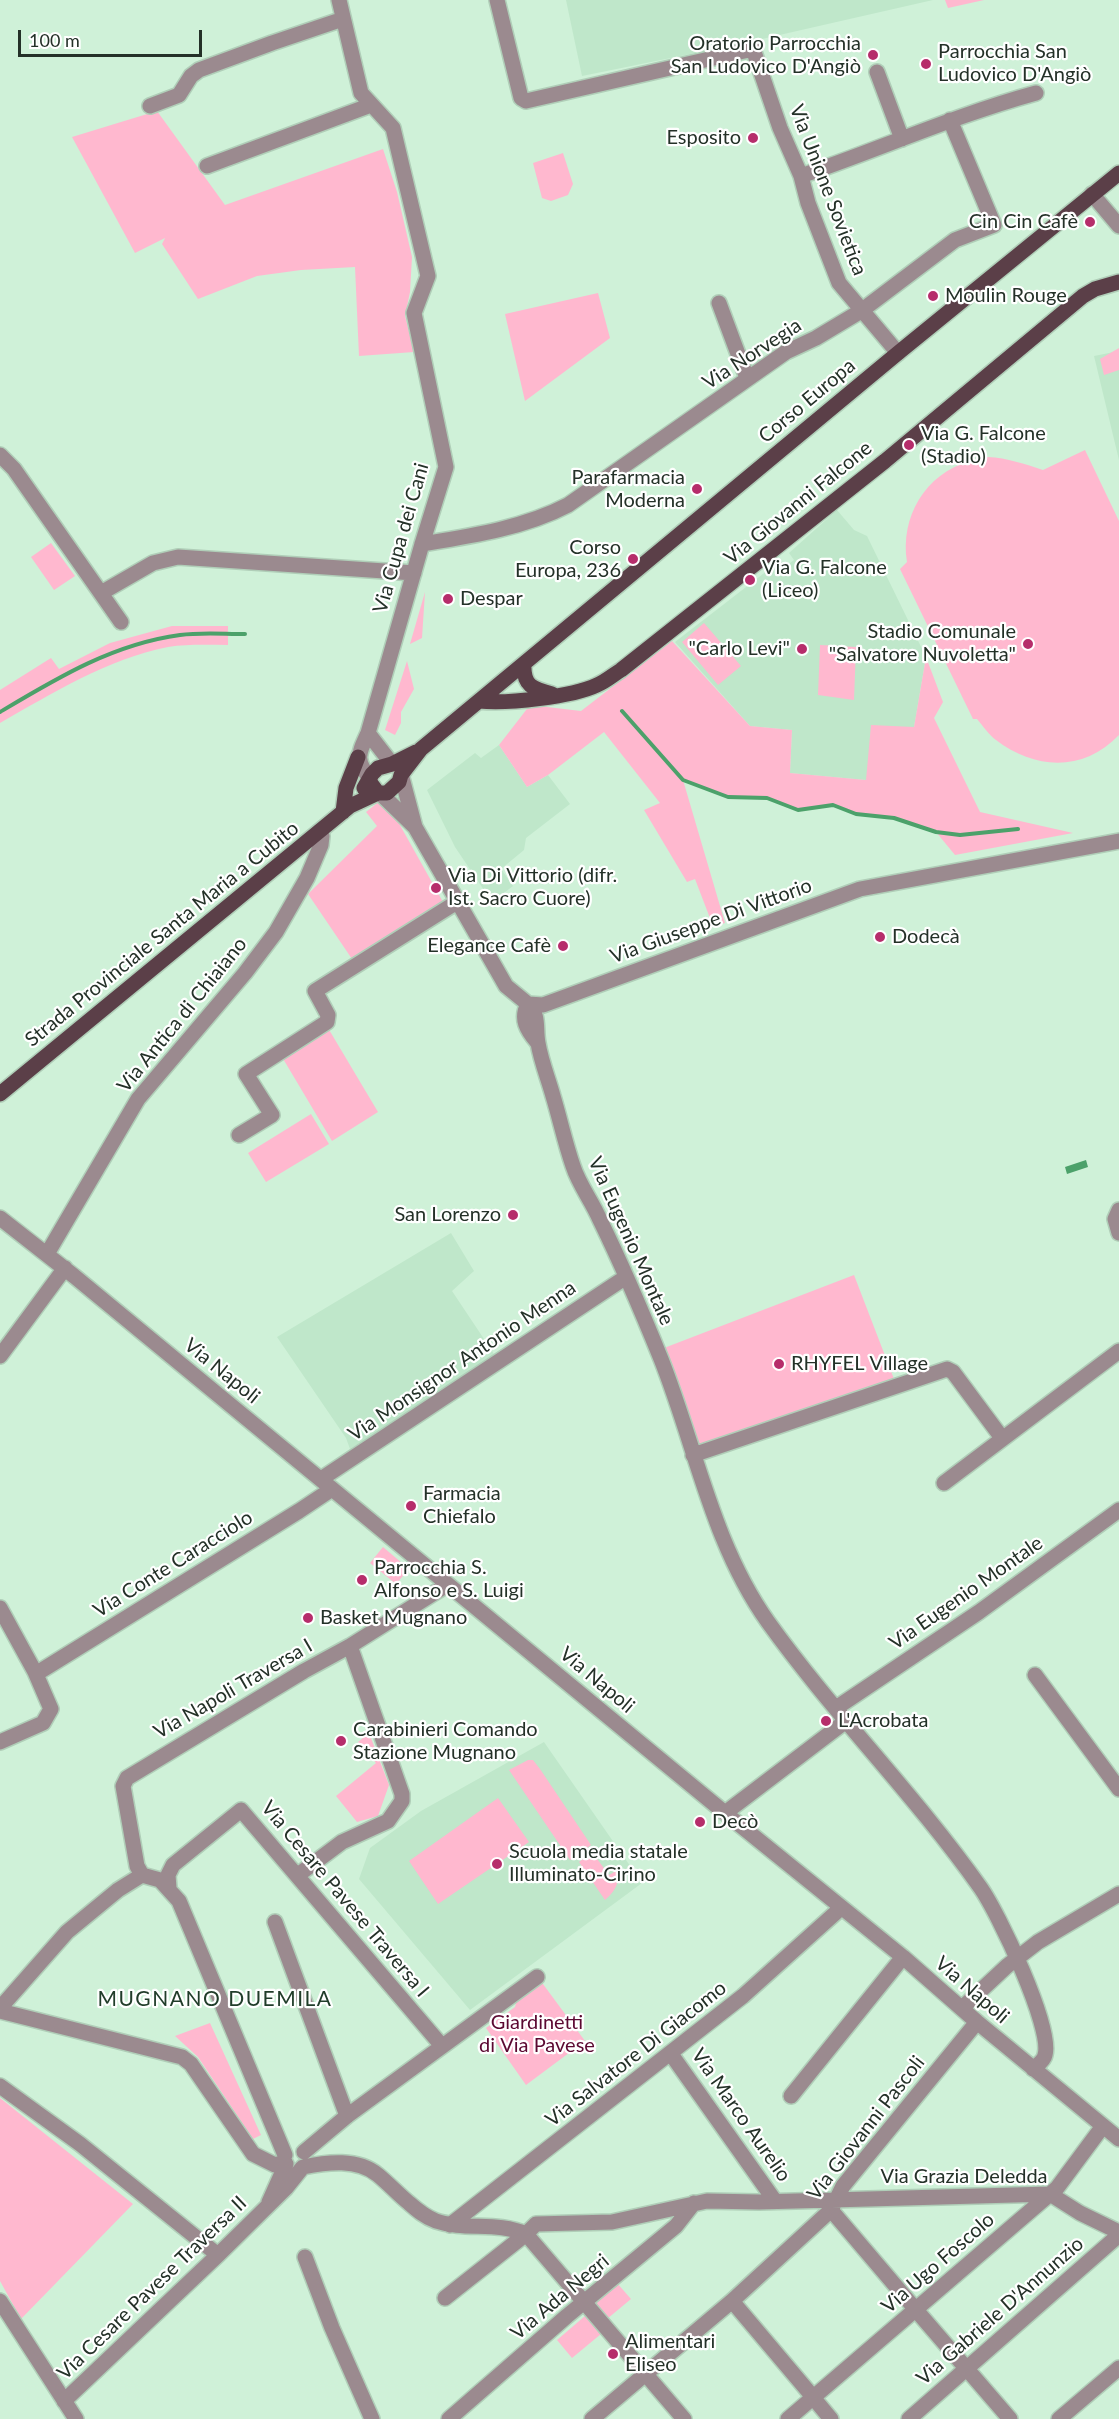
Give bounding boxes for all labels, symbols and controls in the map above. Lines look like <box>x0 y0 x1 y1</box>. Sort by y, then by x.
scale bar <box>21 18 206 56</box>
text: 100 m <box>29 29 80 51</box>
place label: Oratorio Parrocchia San Ludovico D'Angiò <box>671 32 861 79</box>
place label: Parrocchia San Ludovico D'Angiò <box>938 40 1091 87</box>
marker: Oratorio Parrocchia San Ludovico D'Angiò <box>866 48 880 62</box>
marker: Parrocchia San Ludovico D'Angiò <box>919 57 933 71</box>
street label: Via Unione Sovietica <box>784 101 872 279</box>
place label: Esposito <box>666 126 741 150</box>
marker: Esposito <box>746 131 760 145</box>
place label: Cin Cin Cafè <box>969 210 1078 234</box>
marker: Cin Cin Cafè <box>1083 215 1097 229</box>
place label: Moulin Rouge <box>945 284 1067 308</box>
marker: Moulin Rouge <box>926 289 940 303</box>
street label: Via Norvegia <box>698 313 806 395</box>
street label: Corso Europa <box>754 354 860 448</box>
place label: Via G. Falcone (Stadio) <box>921 422 1046 469</box>
street label: Via Giovanni Falcone <box>719 436 877 570</box>
marker: Via G. Falcone (Stadio) <box>902 438 916 452</box>
street label: Via Cupa dei Cani <box>368 460 434 616</box>
place label: Parafarmacia Moderna <box>572 466 685 513</box>
marker: Parafarmacia Moderna <box>690 482 704 496</box>
place label: Corso Europa, 236 <box>515 536 621 583</box>
marker: Corso Europa, 236 <box>626 552 640 566</box>
place label: Via G. Falcone (Liceo) <box>762 556 887 603</box>
marker: Via G. Falcone (Liceo) <box>743 573 757 587</box>
place label: Despar <box>460 587 523 611</box>
marker: Despar <box>441 592 455 606</box>
place label: Stadio Comunale "Salvatore Nuvoletta" <box>829 620 1016 667</box>
place label: "Carlo Levi" <box>688 637 790 661</box>
marker: Stadio Comunale "Salvatore Nuvoletta" <box>1021 637 1035 651</box>
marker: "Carlo Levi" <box>795 642 809 656</box>
street label: Strada Provinciale Santa Maria a Cubito <box>20 816 304 1052</box>
place label: Via Di Vittorio (difr. Ist. Sacro Cuore) <box>448 864 617 911</box>
street label: Via Giuseppe Di Vittorio <box>607 873 815 969</box>
marker: Via Di Vittorio (difr. Ist. Sacro Cuore) <box>429 881 443 895</box>
place label: Dodecà <box>892 925 960 949</box>
marker: Dodecà <box>873 930 887 944</box>
street label: Via Antica di Chiaiano <box>112 933 252 1097</box>
place label: Elegance Cafè <box>427 934 551 958</box>
marker: Elegance Cafè <box>556 939 570 953</box>
street label: Via Eugenio Montale <box>583 1153 679 1329</box>
place label: San Lorenzo <box>394 1203 501 1227</box>
marker: San Lorenzo <box>506 1208 520 1222</box>
street label: Via Monsignor Antonio Menna <box>344 1276 580 1446</box>
street label: Via Napoli <box>179 1333 265 1409</box>
place label: RHYFEL Village <box>791 1352 928 1376</box>
marker: RHYFEL Village <box>772 1357 786 1371</box>
place label: Farmacia Chiefalo <box>423 1482 501 1529</box>
marker: Farmacia Chiefalo <box>404 1499 418 1513</box>
street label: Via Conte Caracciolo <box>89 1505 257 1623</box>
street label: Via Eugenio Montale <box>885 1531 1047 1655</box>
place label: Parrocchia S. Alfonso e S. Luigi <box>374 1556 524 1603</box>
marker: Parrocchia S. Alfonso e S. Luigi <box>355 1573 369 1587</box>
place label: Basket Mugnano <box>320 1606 467 1630</box>
marker: Basket Mugnano <box>301 1611 315 1625</box>
street label: Via Napoli Traversa I <box>149 1634 317 1744</box>
street label: Via Napoli <box>555 1642 639 1718</box>
place label: L'Acrobata <box>838 1709 928 1733</box>
marker: L'Acrobata <box>819 1714 833 1728</box>
place label: Carabinieri Comando Stazione Mugnano <box>353 1718 538 1765</box>
marker: Carabinieri Comando Stazione Mugnano <box>334 1734 348 1748</box>
street label: Via Cesare Pavese Traversa I <box>256 1796 434 2002</box>
place label: Decò <box>712 1810 758 1834</box>
marker: Decò <box>693 1815 707 1829</box>
place label: Scuola media statale Illuminato-Cirino <box>509 1840 688 1887</box>
marker: Scuola media statale Illuminato-Cirino <box>490 1857 504 1871</box>
street label: Via Napoli <box>930 1951 1014 2029</box>
street label: Via Salvatore Di Giacomo <box>541 1976 731 2132</box>
district label: MUGNANO DUEMILA <box>97 1986 333 2012</box>
park label: Giardinetti di Via Pavese <box>479 2011 595 2058</box>
street label: Via Marco Aurelio <box>686 2044 796 2186</box>
street label: Via Giovanni Pascoli <box>802 2051 930 2205</box>
street label: Via Grazia Deledda <box>880 2165 1048 2189</box>
street label: Via Cesare Pavese Traversa II <box>52 2191 252 2385</box>
street label: Via Ugo Foscolo <box>877 2208 999 2318</box>
street label: Via Gabriele D'Annunzio <box>912 2232 1088 2390</box>
street label: Via Ada Negri <box>506 2249 614 2345</box>
place label: Alimentari Eliseo <box>625 2330 715 2377</box>
marker: Alimentari Eliseo <box>606 2347 620 2361</box>

